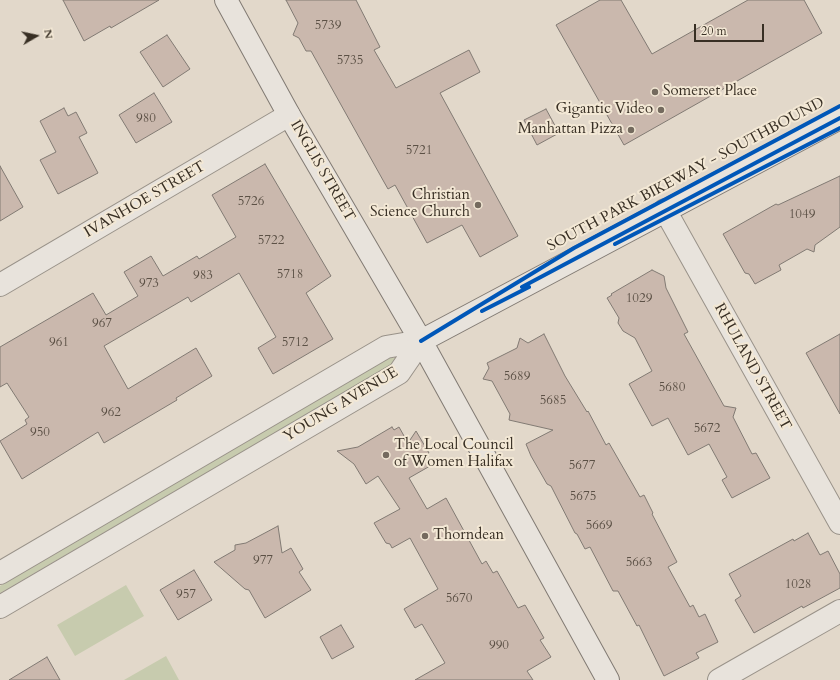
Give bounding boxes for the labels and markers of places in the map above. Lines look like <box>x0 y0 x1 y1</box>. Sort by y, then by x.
place label: Somerset Place <box>663 83 757 101</box>
marker: Somerset Place <box>650 87 660 97</box>
place label: Gigantic Video <box>556 101 653 119</box>
marker: Gigantic Video <box>656 105 666 115</box>
place label: Manhattan Pizza <box>518 121 623 139</box>
marker: Manhattan Pizza <box>626 125 636 135</box>
place label: Christian Science Church <box>370 187 470 222</box>
marker: Christian Science Church <box>473 200 483 210</box>
place label: The Local Council of Women Halifax <box>394 437 514 472</box>
marker: The Local Council of Women Halifax <box>381 450 391 460</box>
place label: Thorndean <box>433 527 504 545</box>
marker: Thorndean <box>420 531 430 541</box>

